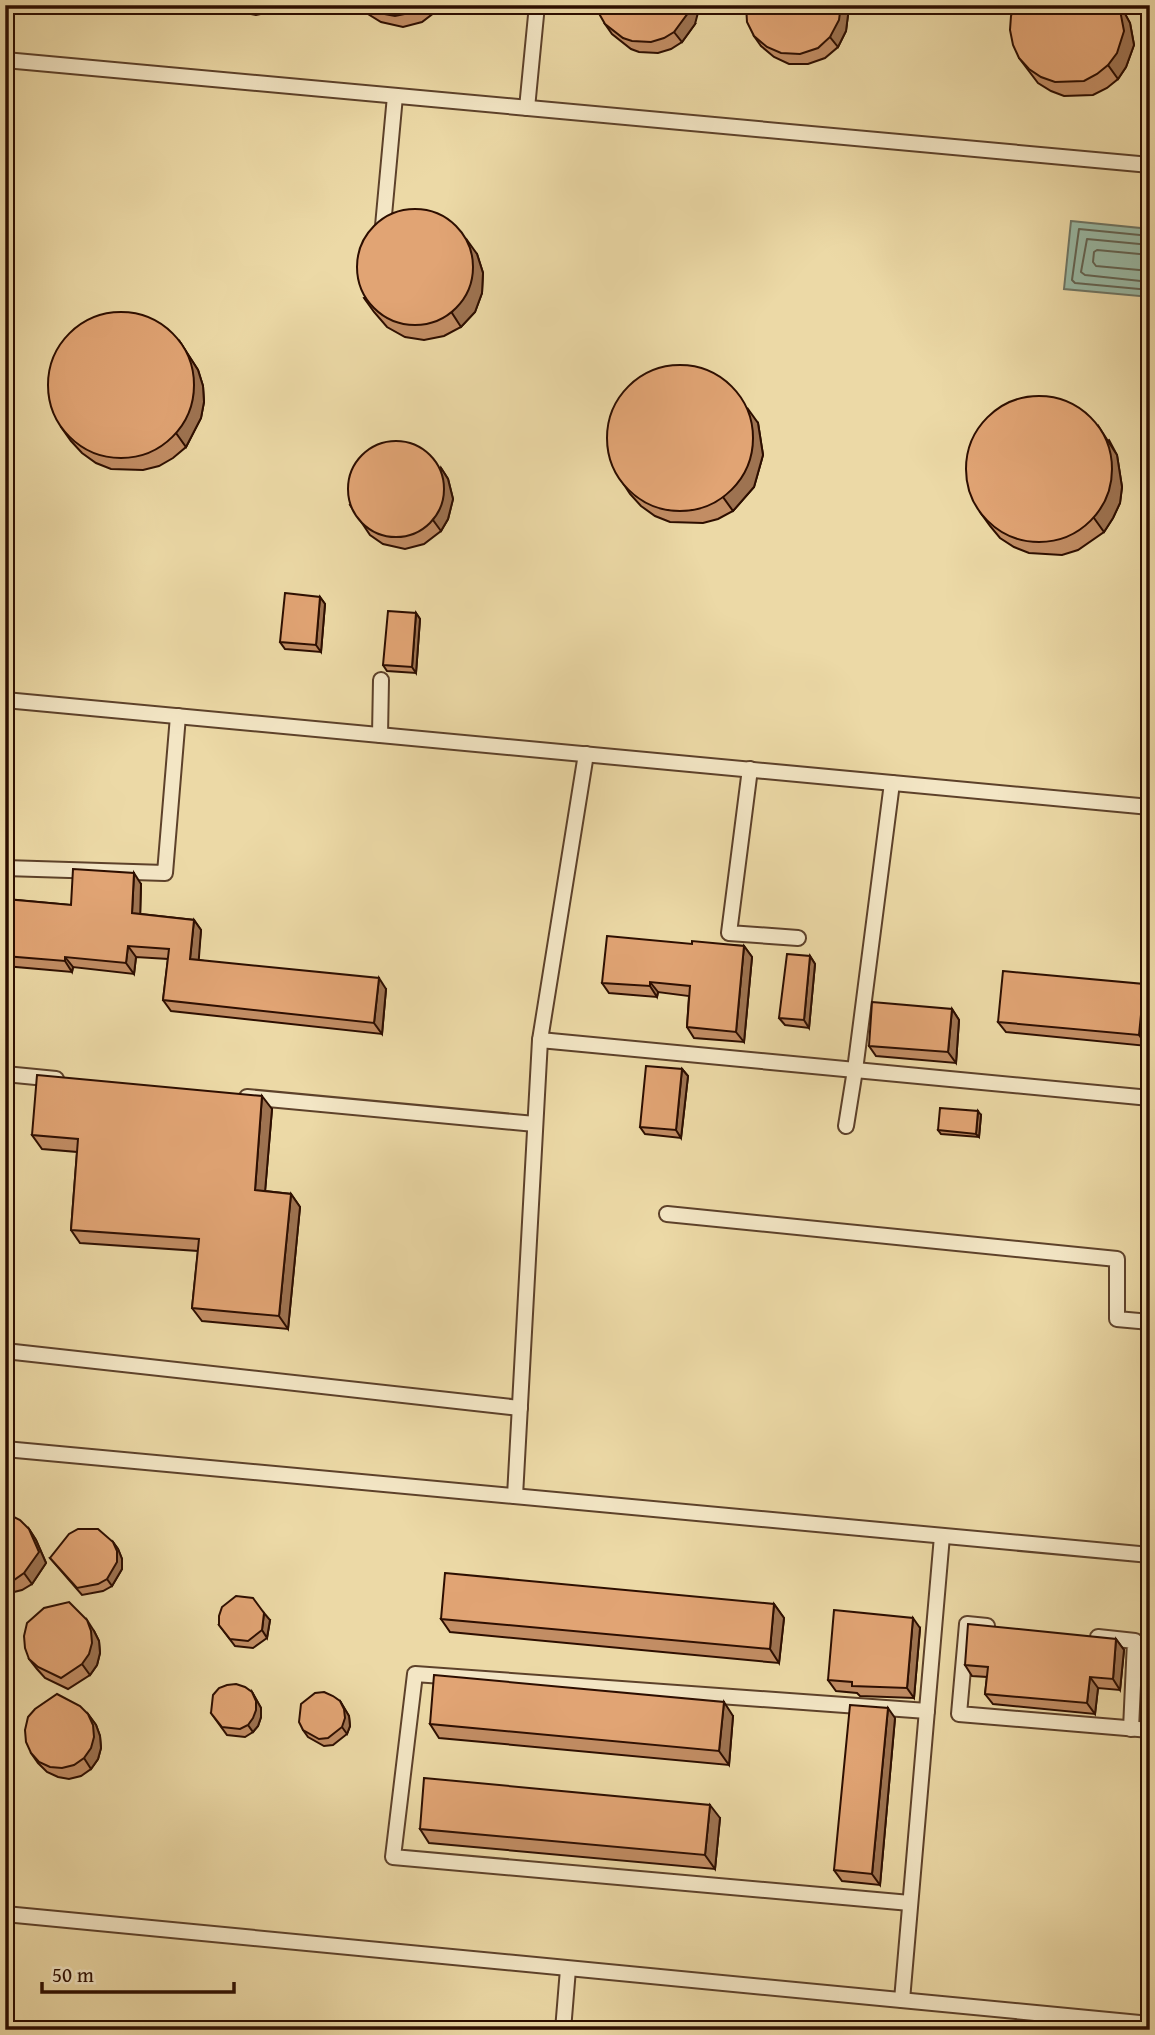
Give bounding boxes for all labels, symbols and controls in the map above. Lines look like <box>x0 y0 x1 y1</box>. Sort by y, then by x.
scale bar <box>42 1951 234 1995</box>
text: 50 m <box>52 1959 94 1990</box>

